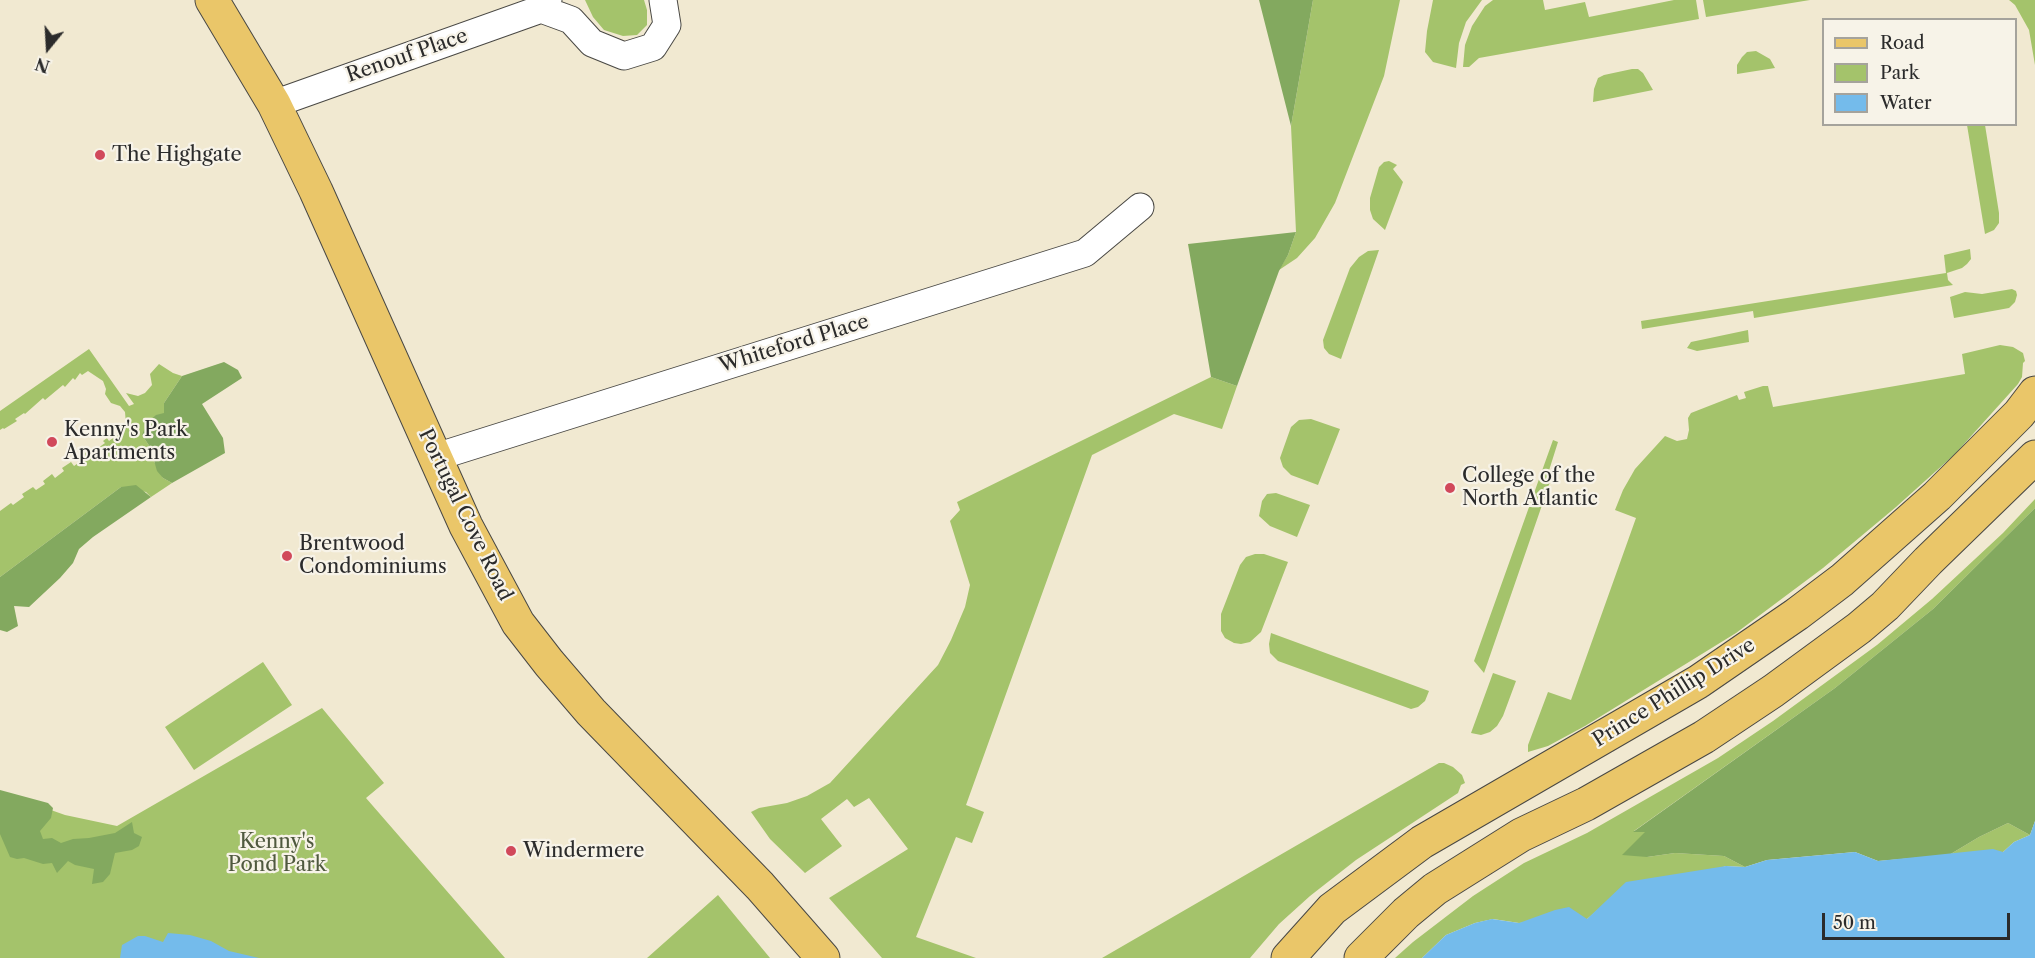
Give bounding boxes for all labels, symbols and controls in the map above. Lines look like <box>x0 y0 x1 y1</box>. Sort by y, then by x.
north arrow <box>18 18 78 78</box>
legend <box>1822 18 2017 126</box>
street label: Renouf Place <box>343 24 471 88</box>
text: Road <box>1880 32 1925 54</box>
text: N <box>33 53 52 77</box>
text: Park <box>1880 62 1919 84</box>
text: Water <box>1880 92 1932 114</box>
place label: The Highgate <box>112 143 242 167</box>
marker: The Highgate <box>93 148 107 162</box>
street label: Whiteford Place <box>716 310 872 378</box>
place label: Kenny's Park Apartments <box>64 418 188 465</box>
street label: Portugal Cove Road <box>413 425 517 605</box>
marker: Kenny's Park Apartments <box>45 435 59 449</box>
place label: College of the North Atlantic <box>1462 464 1598 511</box>
marker: College of the North Atlantic <box>1443 481 1457 495</box>
place label: Brentwood Condominiums <box>299 532 447 579</box>
marker: Brentwood Condominiums <box>280 549 294 563</box>
street label: Prince Phillip Drive <box>1588 633 1760 753</box>
park label: Kenny's Pond Park <box>228 830 326 877</box>
place label: Windermere <box>523 839 644 863</box>
marker: Windermere <box>504 844 518 858</box>
scale bar <box>1825 901 2012 939</box>
text: 50 m <box>1833 912 1876 934</box>

